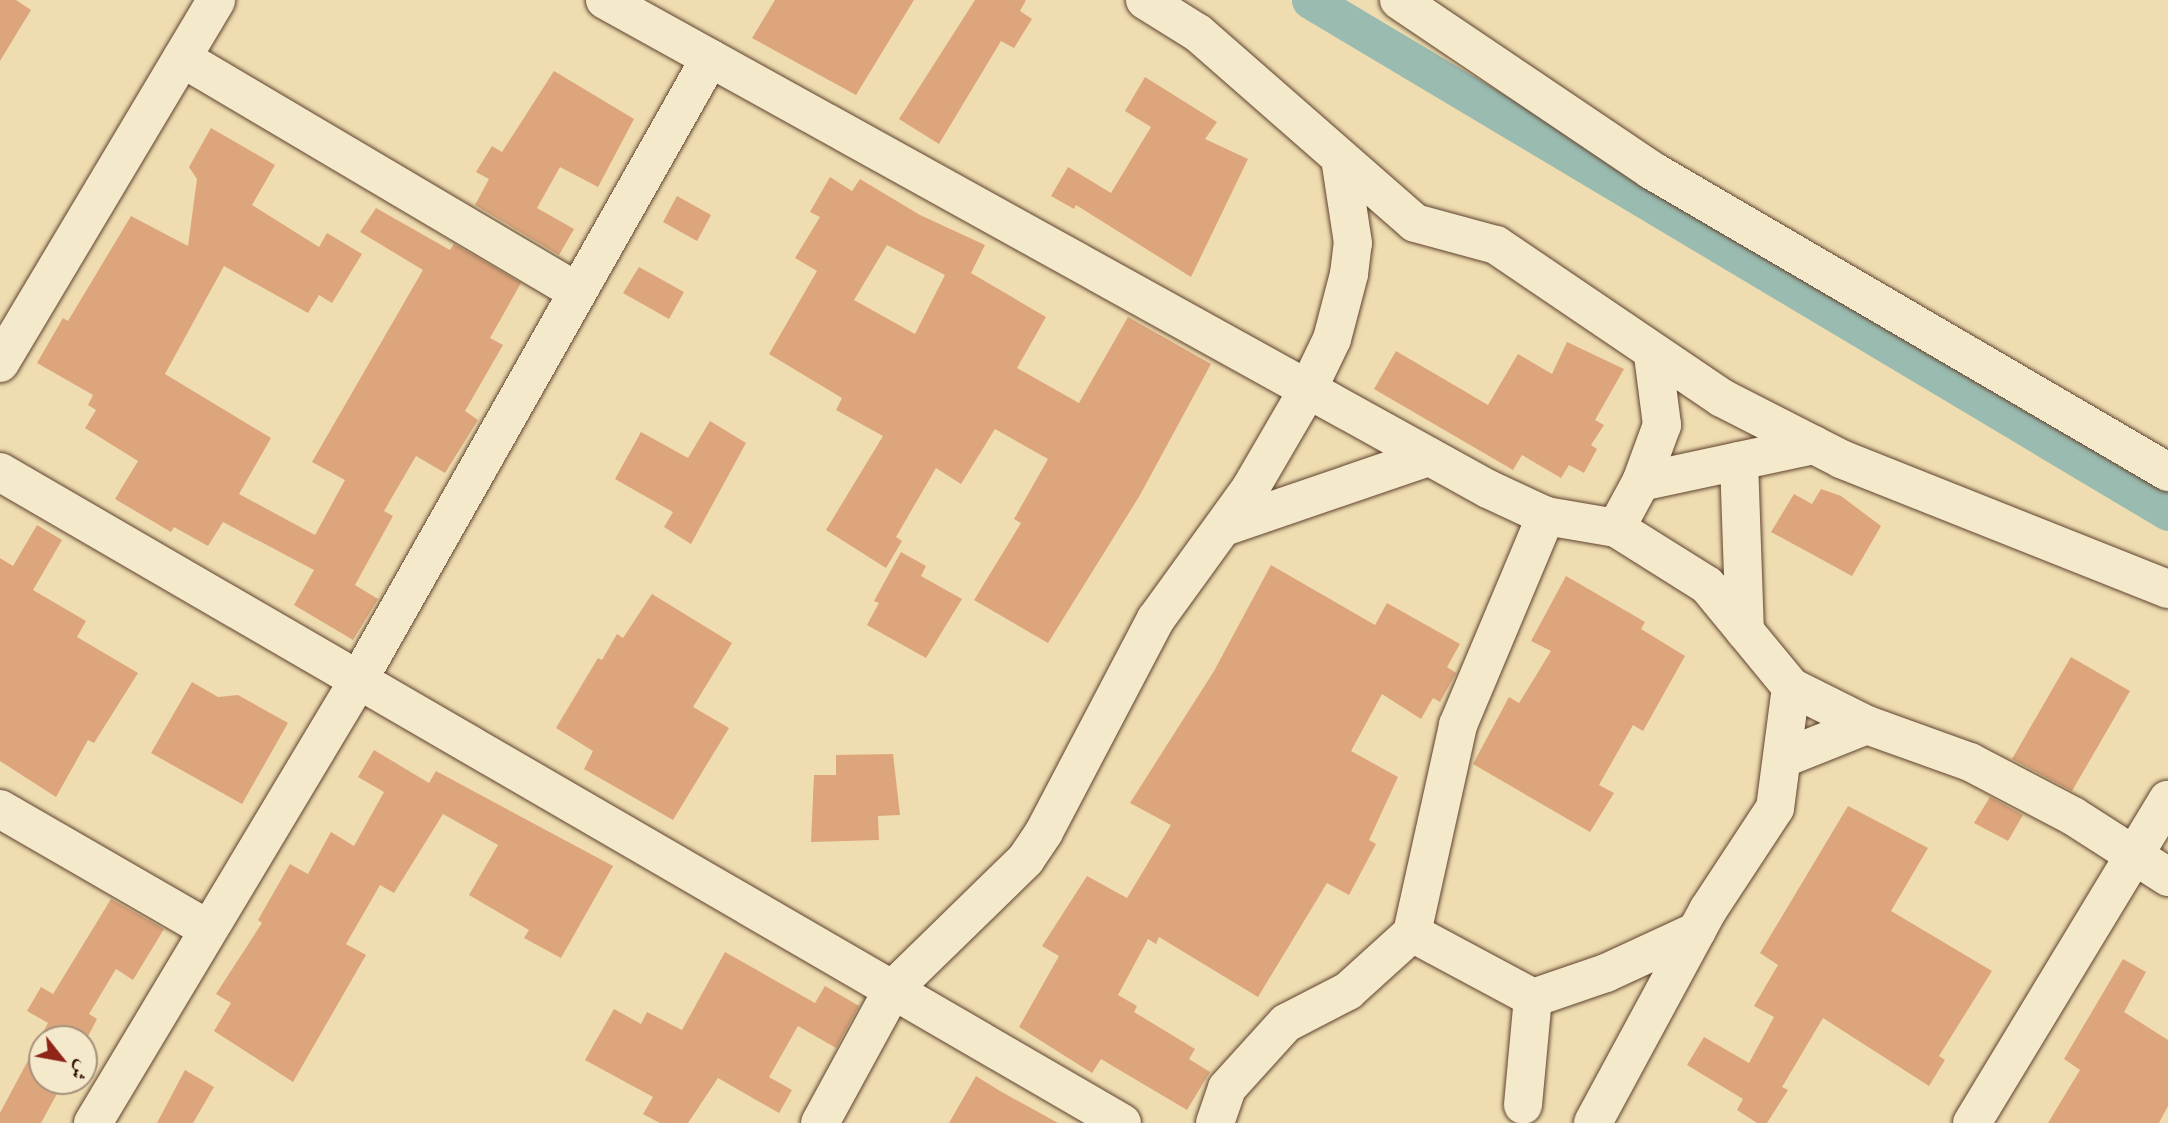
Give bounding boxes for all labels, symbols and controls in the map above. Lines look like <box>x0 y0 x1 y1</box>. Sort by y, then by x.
north arrow <box>28 1025 98 1095</box>
text: ش <box>63 1055 95 1085</box>

